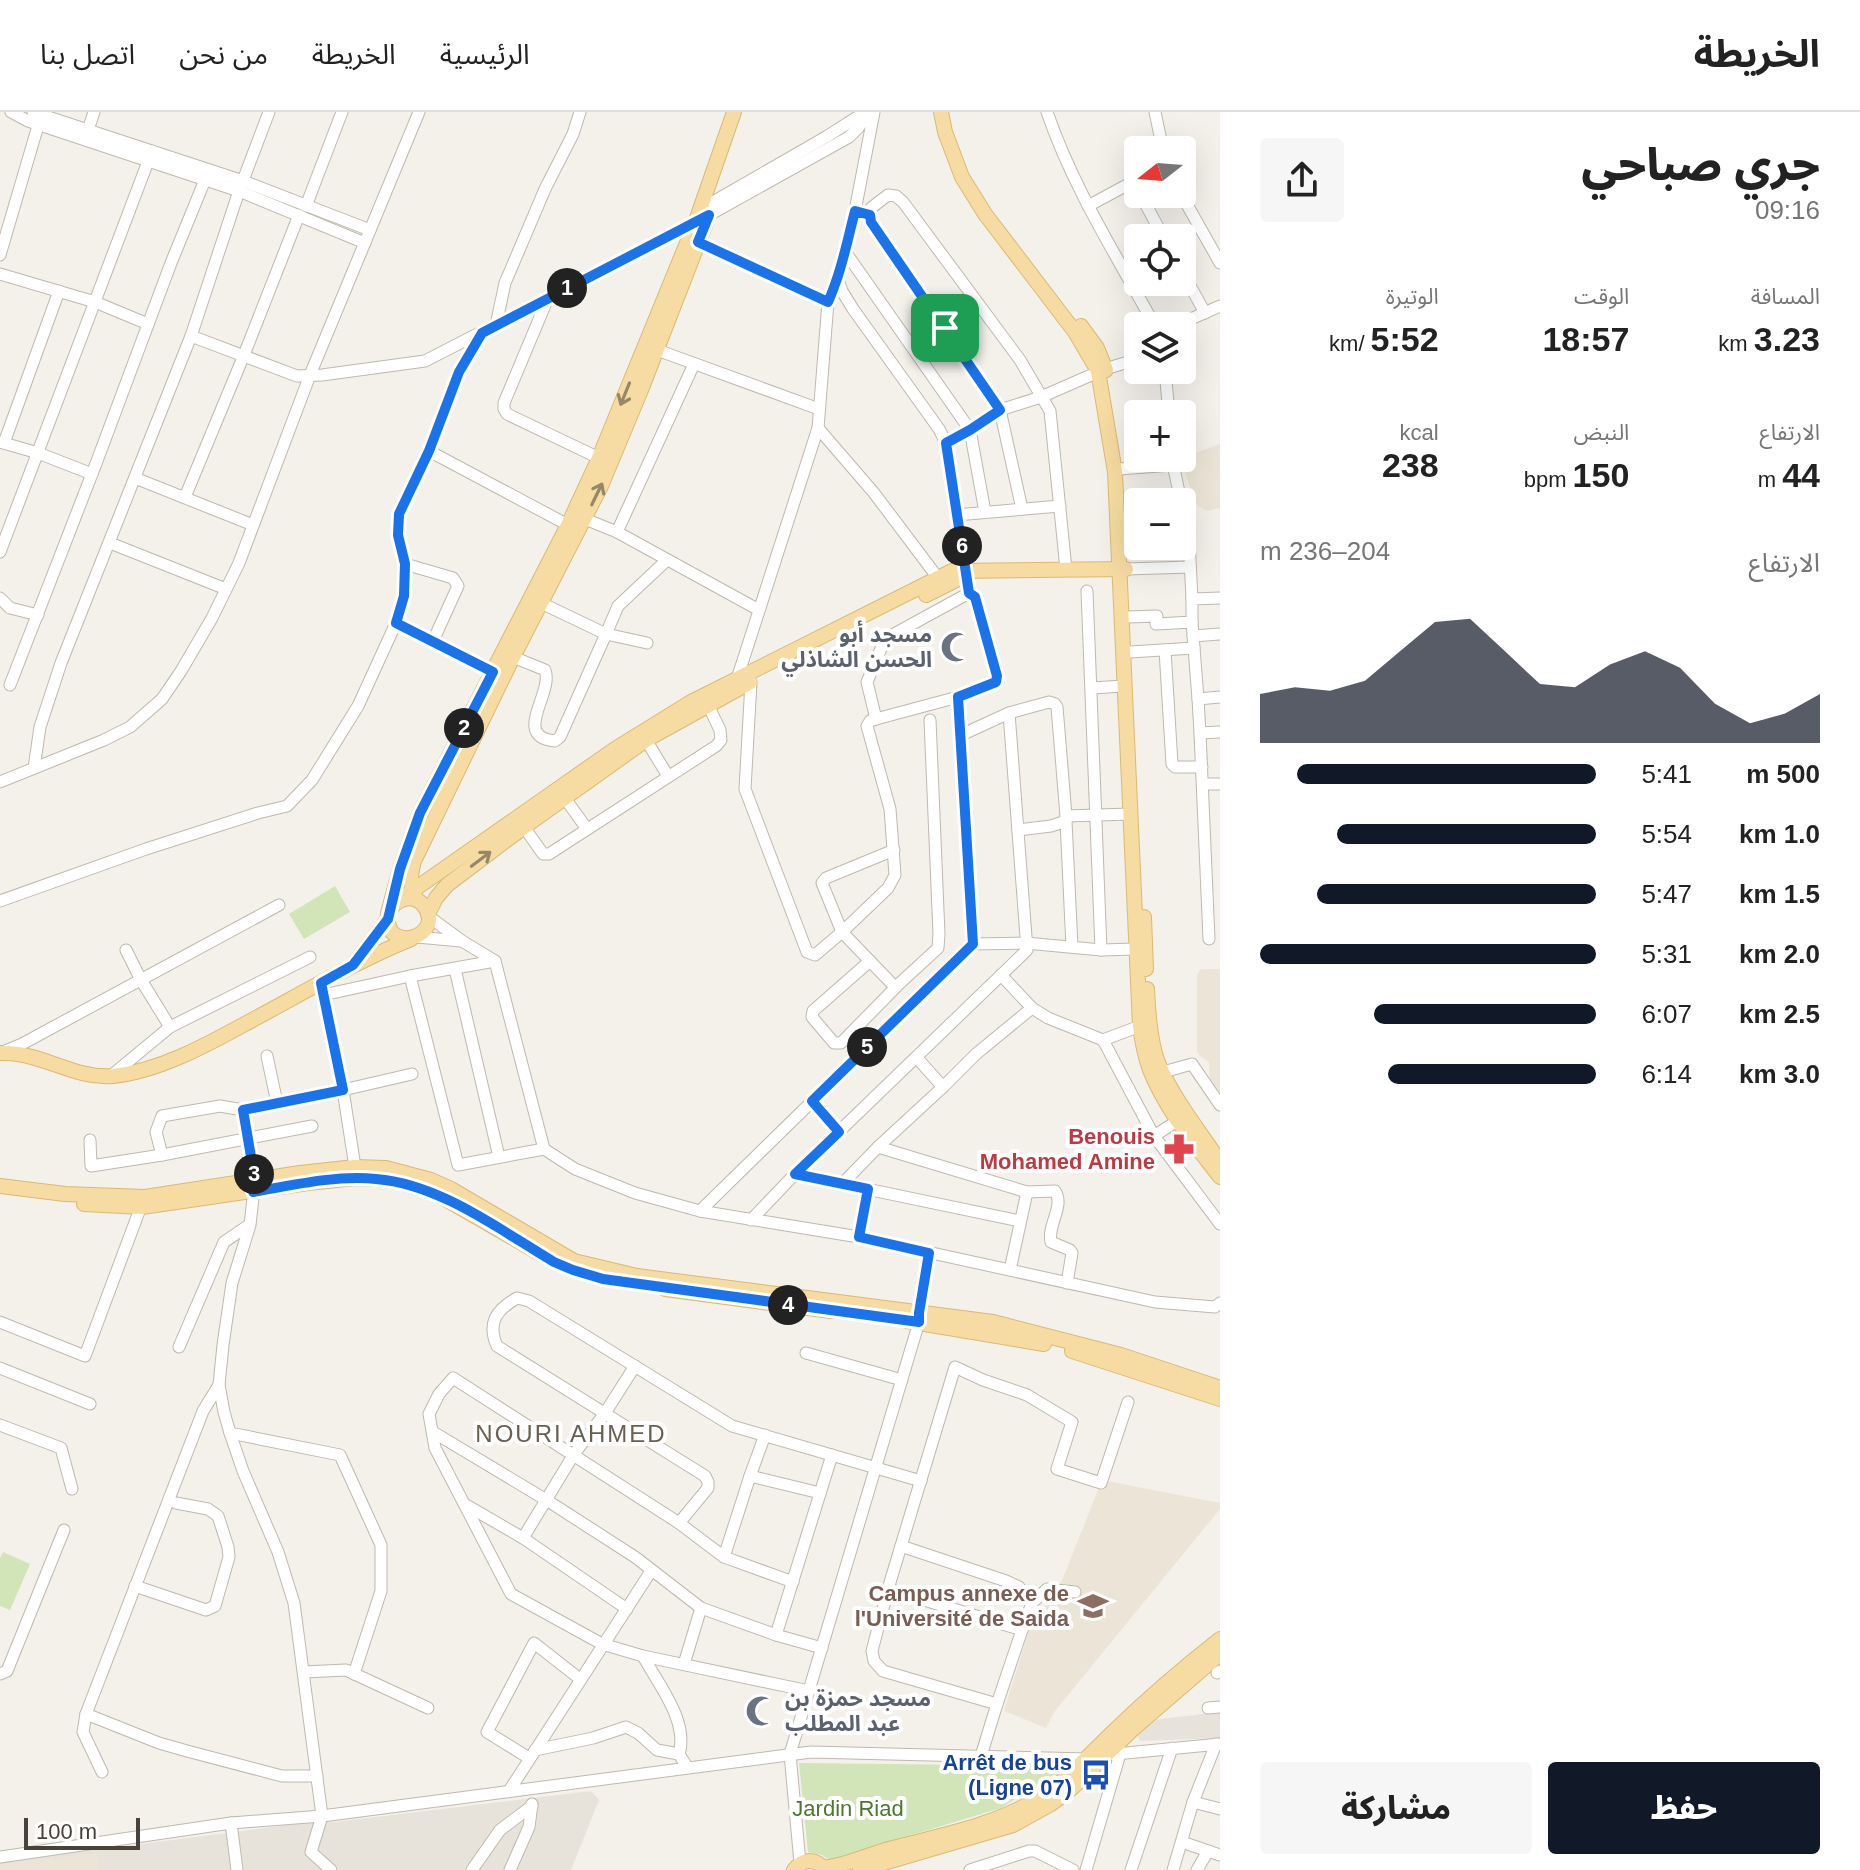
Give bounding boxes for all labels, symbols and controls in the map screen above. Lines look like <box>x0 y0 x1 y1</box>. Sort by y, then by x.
text: الخريطة <box>1694 33 1820 75</box>
text: اتصل بنا <box>40 39 135 70</box>
text: من نحن <box>179 39 268 70</box>
text: الخريطة <box>312 39 396 70</box>
text: الرئيسية <box>440 39 530 70</box>
north arrow <box>1124 136 1196 208</box>
map controls <box>1124 136 1196 560</box>
button: share <box>1260 138 1344 222</box>
text: جري صباحي <box>1582 140 1820 189</box>
text: 09:16 <box>1755 195 1820 225</box>
button: locate <box>1124 224 1196 296</box>
pin: 1 <box>547 268 587 308</box>
text: 1 <box>561 275 573 300</box>
text: الوتيرة <box>1386 284 1439 309</box>
text: الوقت <box>1574 284 1629 309</box>
text: المسافة <box>1751 284 1820 309</box>
pin <box>911 294 979 362</box>
icon: arrive <box>923 306 967 350</box>
button: layers <box>1124 312 1196 384</box>
text: 5:52 <box>1371 320 1439 358</box>
text: 18:57 <box>1542 320 1629 358</box>
text: 3.23 <box>1754 320 1820 358</box>
text: /km <box>1329 331 1371 356</box>
text: km <box>1718 331 1754 356</box>
one-way arrow <box>617 381 632 406</box>
button: + <box>1124 400 1196 472</box>
text: kcal <box>1400 420 1439 445</box>
text: النبض <box>1574 420 1629 445</box>
text: الارتفاع <box>1760 420 1820 445</box>
text: 238 <box>1382 446 1439 484</box>
text: 150 <box>1573 456 1629 494</box>
text: 44 <box>1782 456 1820 494</box>
text: bpm <box>1524 467 1573 492</box>
text: m <box>1758 467 1782 492</box>
one-way arrow <box>590 482 605 506</box>
button: − <box>1124 488 1196 560</box>
pin: 6 <box>942 526 982 566</box>
text: 6 <box>956 533 968 558</box>
text: 204–236 m <box>1260 536 1390 566</box>
text: الارتفاع <box>1749 548 1820 578</box>
place label: مسجد أبو الحسن الشاذلي <box>781 620 932 677</box>
mosque icon: مسجد أبو الحسن الشاذلي <box>939 630 973 664</box>
pin: 2 <box>444 708 484 748</box>
text: 2 <box>458 715 470 740</box>
text: 5:41 <box>1641 759 1692 789</box>
text: 500 m <box>1746 759 1820 789</box>
text: 5:54 <box>1641 819 1692 849</box>
text: 1.0 km <box>1739 819 1820 849</box>
one-way arrow <box>470 850 491 867</box>
text: 5:47 <box>1641 879 1692 909</box>
text: 1.5 km <box>1739 879 1820 909</box>
text: 5:31 <box>1641 939 1692 969</box>
text: 2.0 km <box>1739 939 1820 969</box>
text: 6:07 <box>1641 999 1692 1029</box>
text: 2.5 km <box>1739 999 1820 1029</box>
pin: 5 <box>847 1027 887 1067</box>
text: 5 <box>861 1034 873 1059</box>
text: 6:14 <box>1641 1059 1692 1089</box>
text: 3.0 km <box>1739 1059 1820 1089</box>
place label: Benouis Mohamed Amine <box>980 1124 1155 1174</box>
pharmacy icon: Benouis Mohamed Amine <box>1162 1132 1196 1166</box>
pin: 3 <box>234 1154 274 1194</box>
text: 3 <box>248 1161 260 1186</box>
pin: 4 <box>768 1285 808 1325</box>
text: 4 <box>782 1292 794 1317</box>
district label: NOURI AHMED <box>475 1420 667 1447</box>
place label: Campus annexe de l'Université de Saida <box>855 1581 1070 1631</box>
school or university icon: Campus annexe de l'Université de Saida <box>1076 1589 1110 1623</box>
place label: مسجد حمزة بن عبد المطلب <box>785 1686 931 1736</box>
mosque icon: مسجد حمزة بن عبد المطلب <box>744 1694 778 1728</box>
place label: Arrêt de bus (Ligne 07) <box>942 1750 1072 1800</box>
bus stop icon: Arrêt de bus (Ligne 07) <box>1079 1758 1113 1792</box>
button: مشاركة <box>1260 1762 1532 1854</box>
button: حفظ <box>1548 1762 1820 1854</box>
park label: Jardin Riad <box>792 1796 904 1821</box>
scale bar <box>24 1814 140 1850</box>
text: 100 m <box>36 1819 97 1844</box>

